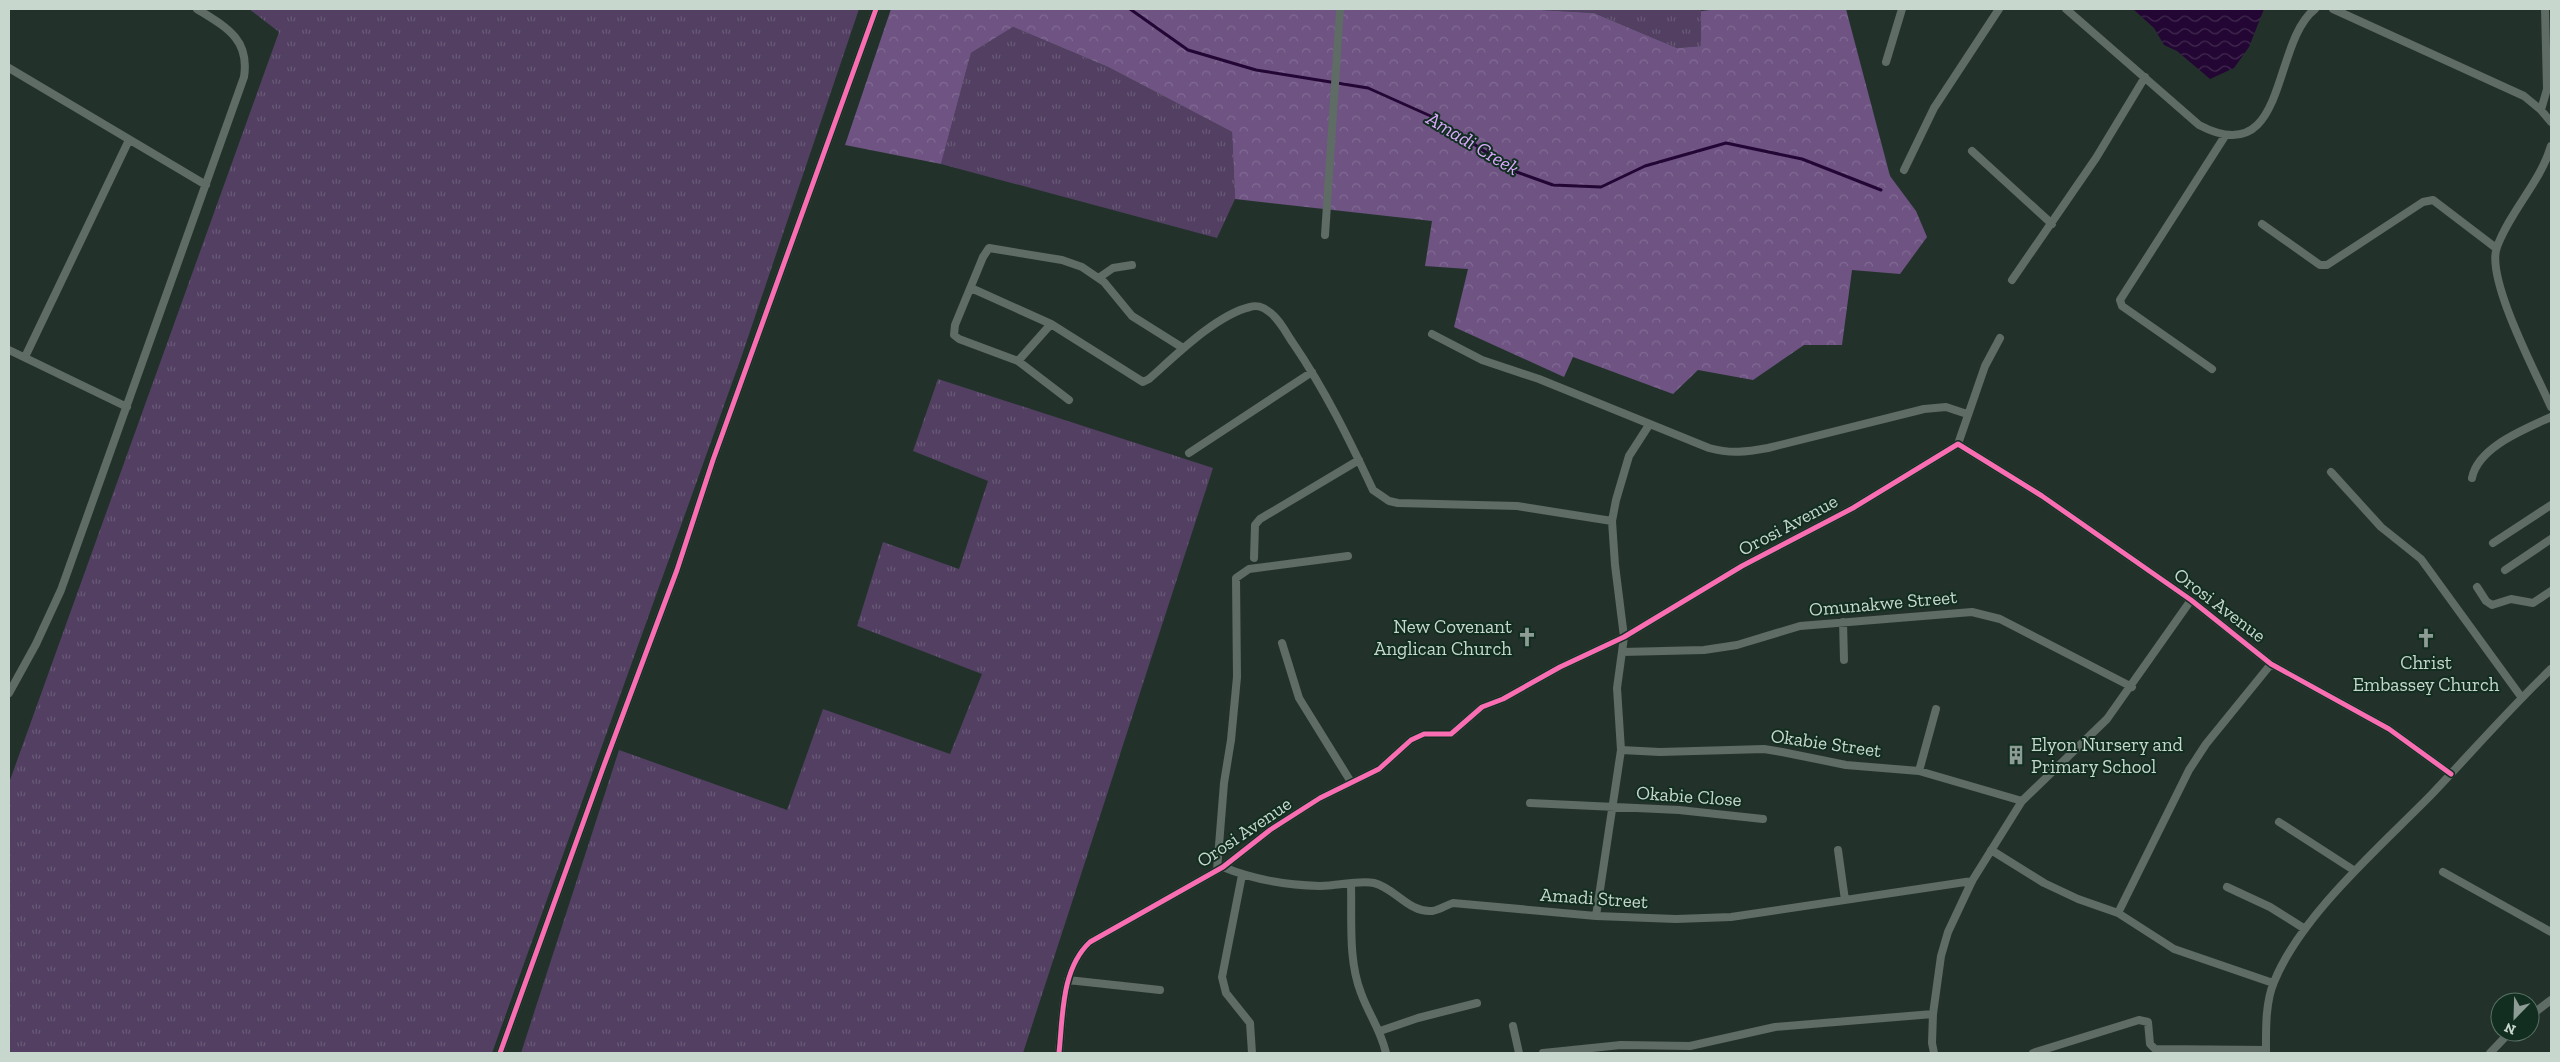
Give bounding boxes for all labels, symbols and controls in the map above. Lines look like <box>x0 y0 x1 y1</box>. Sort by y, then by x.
water label: Amadi Creek <box>1421 105 1524 180</box>
street label: Orosi Avenue <box>1734 489 1842 561</box>
street label: Orosi Avenue <box>2169 563 2271 647</box>
street label: Omunakwe Street <box>1808 585 1958 621</box>
place label: New Covenant Anglican Church <box>1374 615 1512 660</box>
church icon: New Covenant Anglican Church <box>1516 626 1538 648</box>
church icon: Christ Embassey Church <box>2415 627 2437 649</box>
place label: Christ Embassey Church <box>2353 651 2500 696</box>
street label: Okabie Street <box>1769 724 1883 762</box>
place label: Elyon Nursery and Primary School <box>2031 733 2184 778</box>
building icon: Elyon Nursery and Primary School <box>2005 744 2027 766</box>
street label: Okabie Close <box>1635 781 1743 811</box>
street label: Orosi Avenue <box>1192 792 1296 872</box>
street label: Amadi Street <box>1539 883 1649 913</box>
north arrow <box>2490 992 2540 1042</box>
text: N <box>2502 1018 2518 1038</box>

